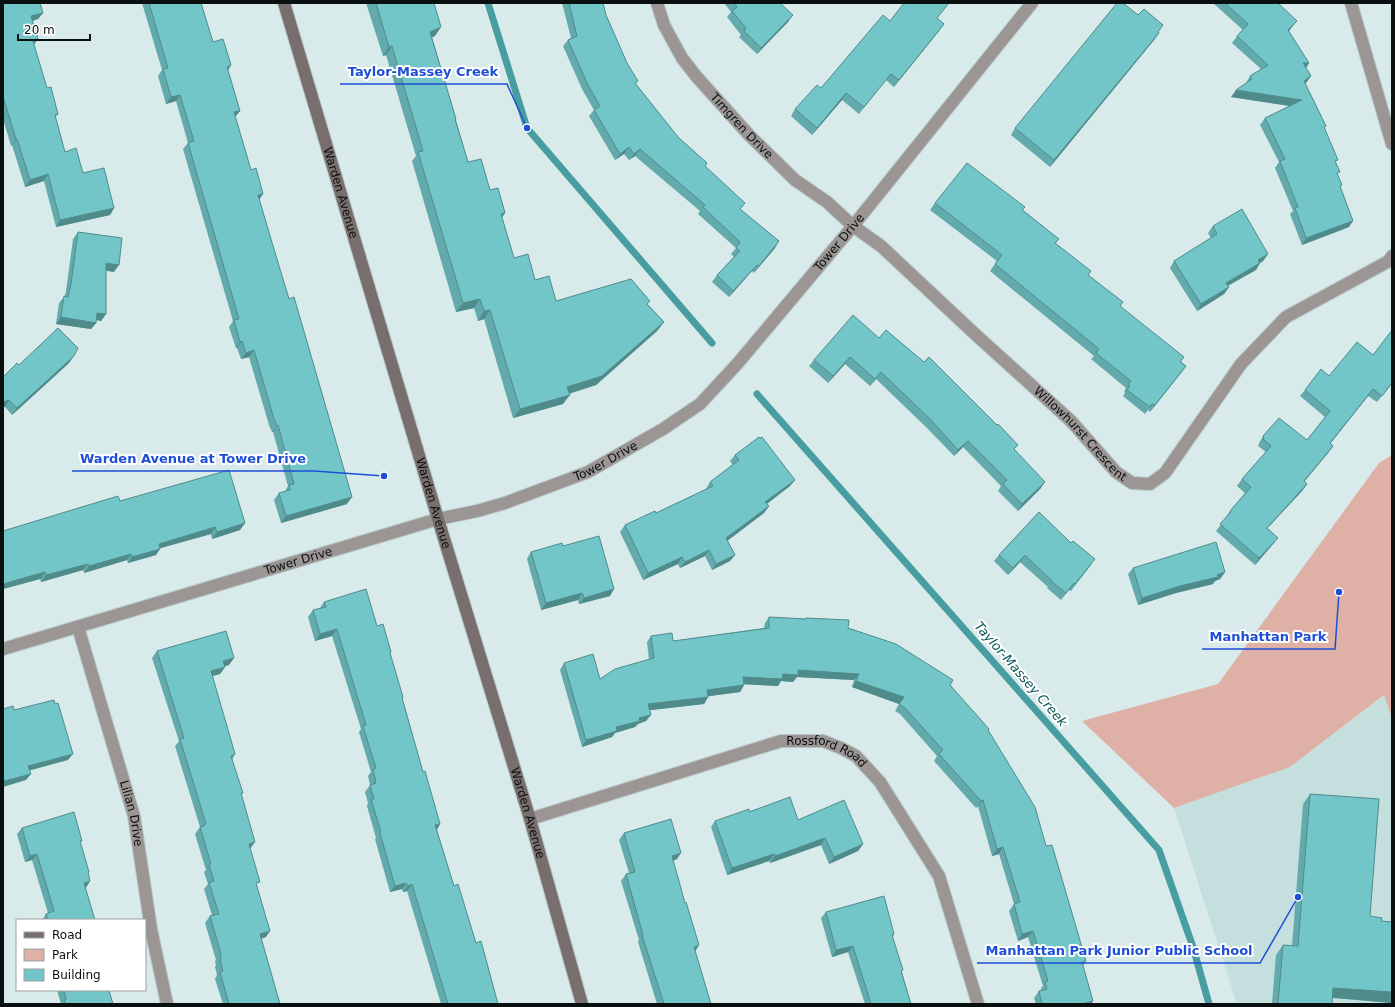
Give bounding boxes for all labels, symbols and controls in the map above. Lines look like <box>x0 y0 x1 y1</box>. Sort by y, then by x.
scale bar <box>18 16 90 42</box>
text: 20 m <box>24 23 55 37</box>
callout: Taylor-Massey Creek <box>340 59 507 84</box>
text: Taylor-Massey Creek <box>348 64 499 79</box>
street label: Timgren Drive <box>707 89 776 162</box>
street label: Warden Avenue <box>320 146 361 240</box>
street label: Tower Drive <box>811 211 867 275</box>
street label: Willowhurst Crescent <box>1031 384 1130 484</box>
street label: Tower Drive <box>571 438 640 484</box>
callout: Warden Avenue at Tower Drive <box>72 446 314 471</box>
text: Warden Avenue at Tower Drive <box>80 451 306 466</box>
street label: Warden Avenue <box>413 456 454 550</box>
street label: Tower Drive <box>261 544 334 578</box>
water label: Taylor-Massey Creek <box>972 619 1071 730</box>
callout: Manhattan Park <box>1202 624 1335 649</box>
text: Manhattan Park <box>1210 629 1327 644</box>
street label: Rossford Road <box>786 734 870 770</box>
street label: Warden Avenue <box>508 766 548 860</box>
street label: Lilian Drive <box>117 779 145 847</box>
legend <box>16 919 146 991</box>
text: Road <box>52 928 82 942</box>
callout: Manhattan Park Junior Public School <box>977 938 1260 963</box>
text: Manhattan Park Junior Public School <box>985 943 1253 958</box>
text: Park <box>52 948 78 962</box>
text: Building <box>52 968 101 982</box>

